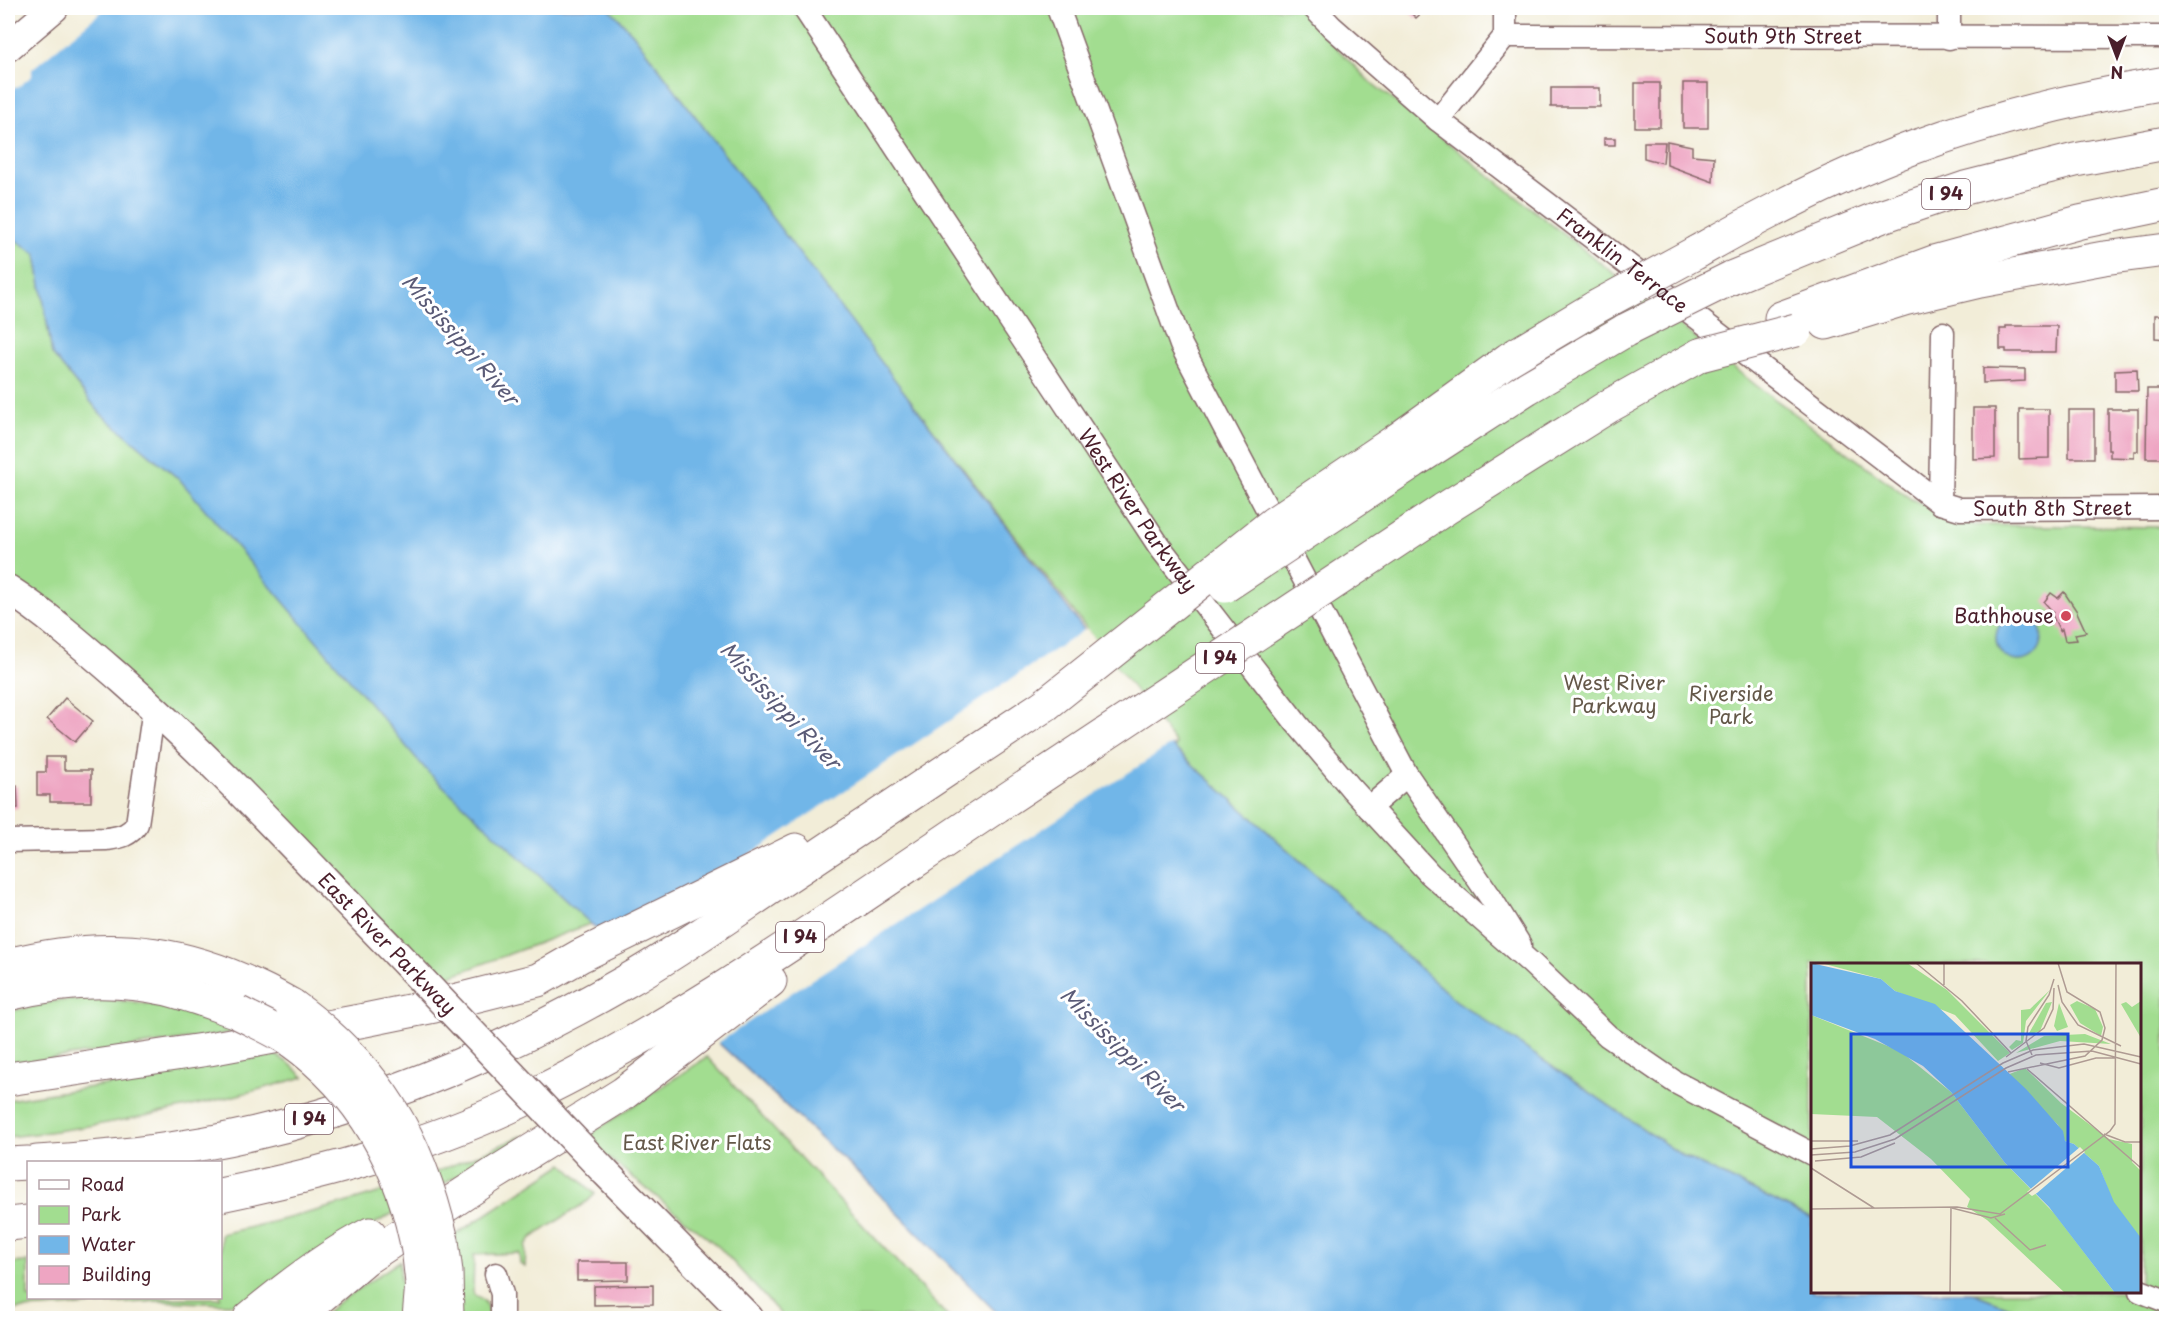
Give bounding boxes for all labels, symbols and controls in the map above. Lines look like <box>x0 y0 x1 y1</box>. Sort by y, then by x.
street label: South 9th Street <box>1704 20 1862 51</box>
north arrow <box>2087 27 2147 87</box>
text: N <box>2111 61 2123 85</box>
road number: I 94 <box>1922 179 1970 209</box>
street label: Franklin Terrace <box>1551 200 1695 320</box>
water label: Mississippi River <box>395 266 530 414</box>
street label: West River Parkway <box>1071 422 1205 598</box>
street label: South 8th Street <box>1973 492 2132 523</box>
place label: Bathhouse <box>1954 600 2054 630</box>
marker: Bathhouse <box>2059 609 2073 623</box>
water label: Mississippi River <box>714 633 852 778</box>
road number: I 94 <box>1196 643 1244 673</box>
park label: West River Parkway <box>1563 667 1666 720</box>
park label: Riverside Park <box>1688 678 1774 731</box>
street label: East River Parkway <box>312 865 464 1021</box>
road number: I 94 <box>776 922 824 952</box>
inset map <box>1811 963 2141 1293</box>
water label: Mississippi River <box>1054 979 1195 1120</box>
road number: I 94 <box>285 1104 333 1134</box>
park label: East River Flats <box>623 1127 771 1157</box>
legend <box>27 1161 222 1299</box>
text: Road <box>81 1170 125 1197</box>
text: Park <box>81 1200 121 1227</box>
text: Water <box>81 1230 136 1257</box>
text: Building <box>81 1260 151 1287</box>

